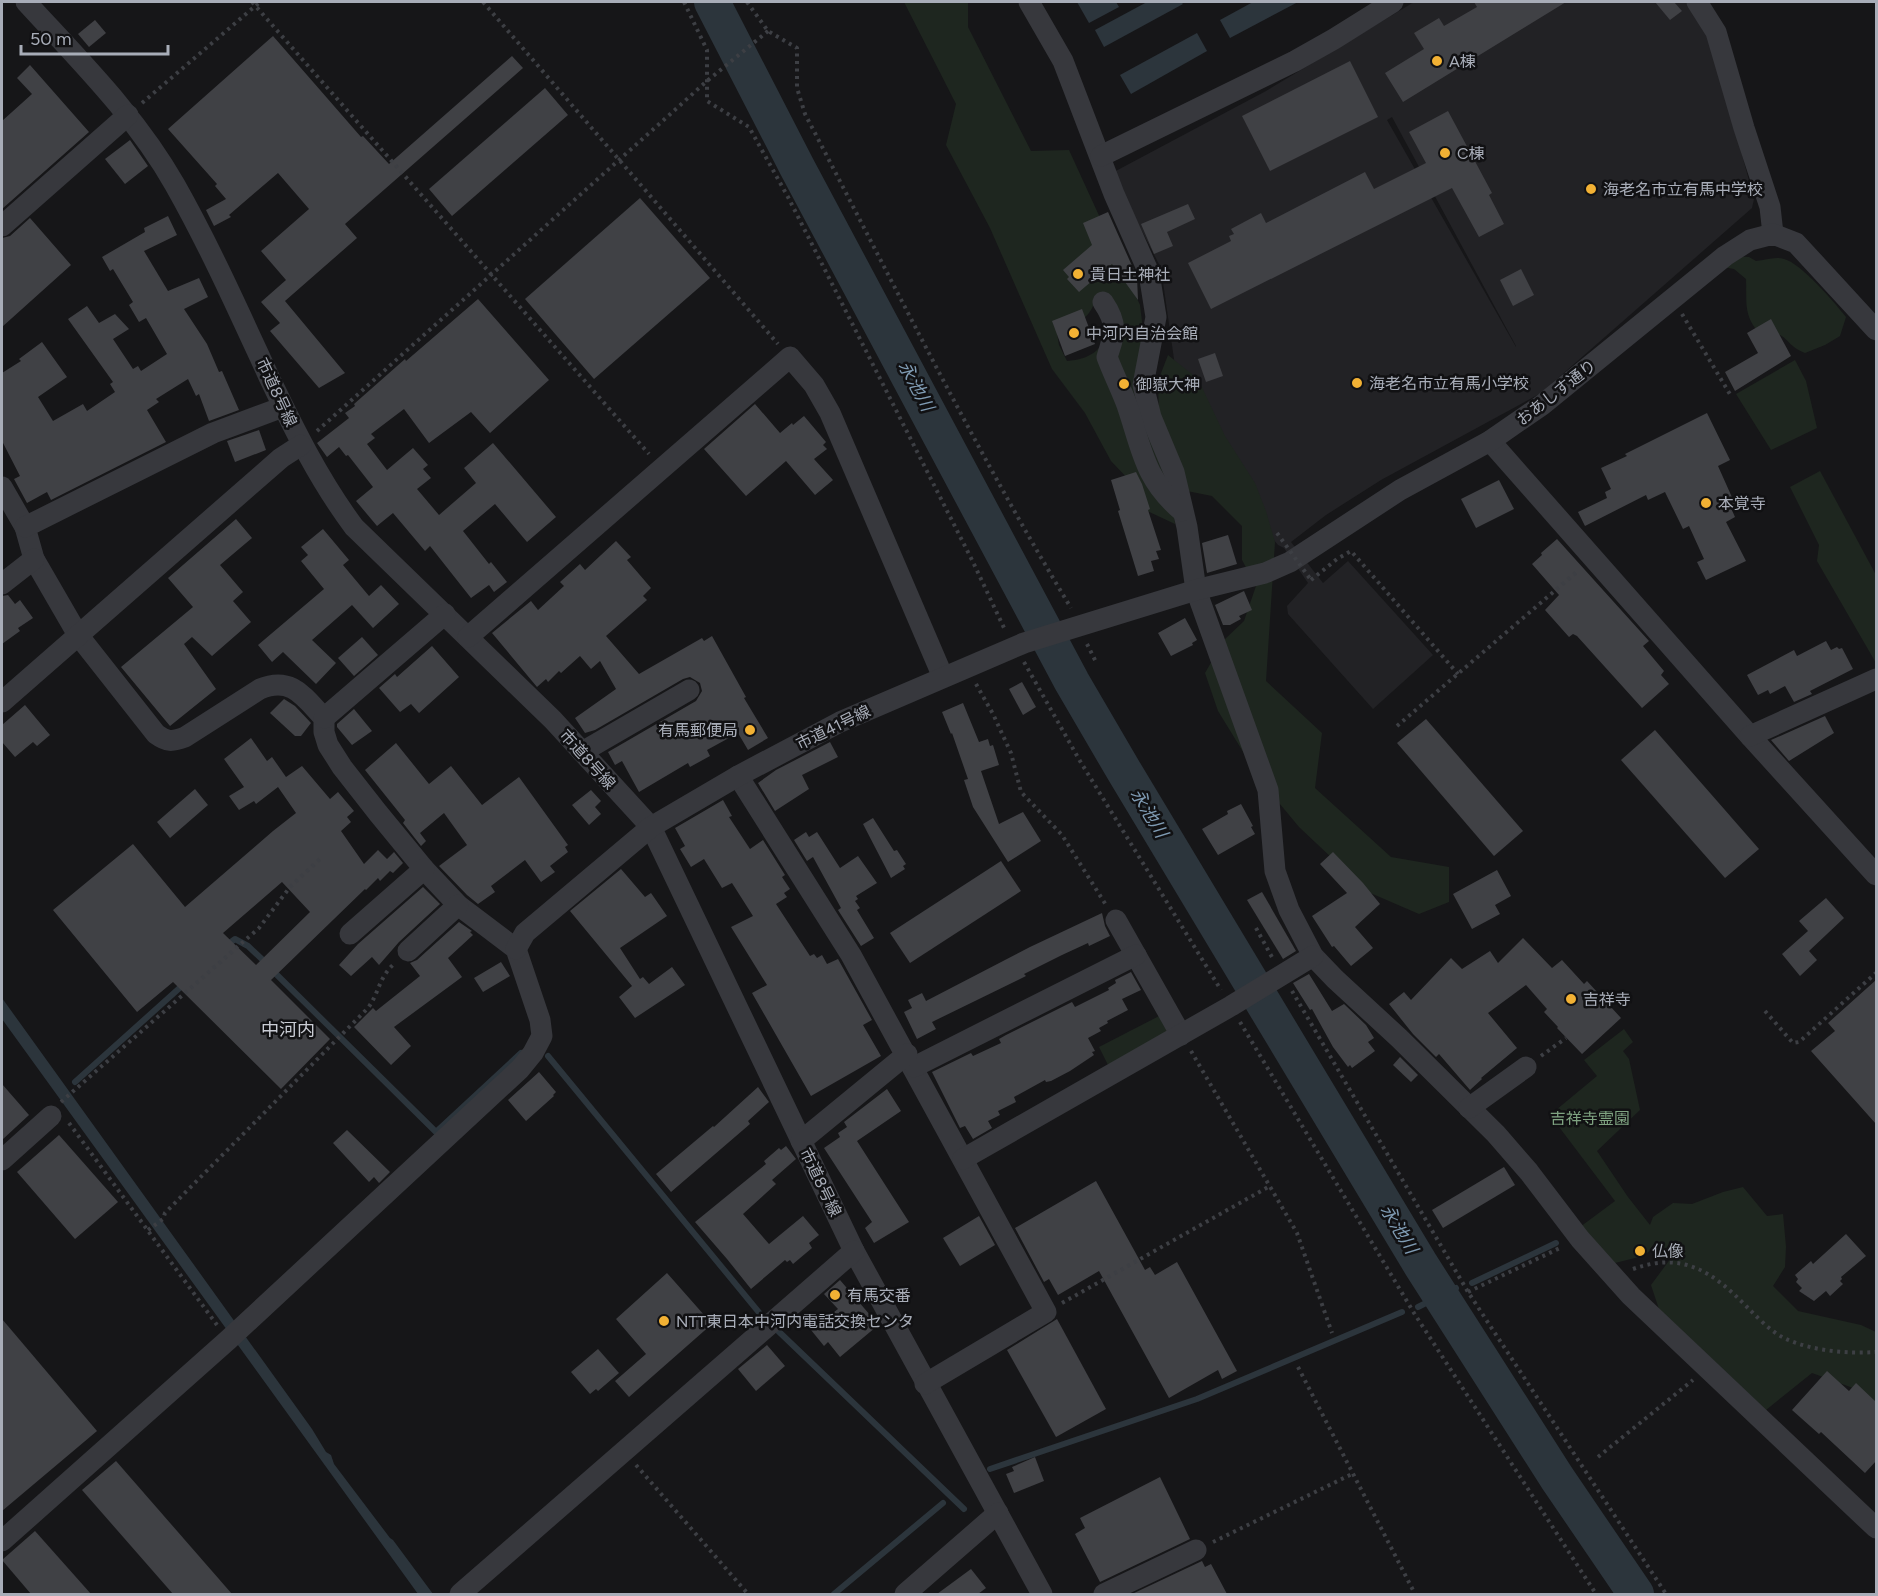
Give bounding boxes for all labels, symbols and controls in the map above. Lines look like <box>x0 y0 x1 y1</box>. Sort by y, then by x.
scale bar <box>21 18 168 56</box>
text: 50 m <box>30 28 72 50</box>
place label: A棟 <box>1449 52 1476 71</box>
marker: A棟 <box>1430 54 1444 68</box>
place label: C棟 <box>1457 144 1485 163</box>
marker: C棟 <box>1438 146 1452 160</box>
place label: 海老名市立有馬中学校 <box>1603 180 1763 199</box>
marker: 海老名市立有馬中学校 <box>1584 182 1598 196</box>
place label: 貴日土神社 <box>1090 265 1170 284</box>
marker: 貴日土神社 <box>1071 267 1085 281</box>
place label: 中河内自治会館 <box>1086 324 1198 343</box>
marker: 中河内自治会館 <box>1067 326 1081 340</box>
street label: 市道8号線 <box>252 355 301 430</box>
street label: おあしす通り <box>1513 355 1600 429</box>
water label: 永池川 <box>894 357 939 417</box>
place label: 海老名市立有馬小学校 <box>1369 374 1529 393</box>
place label: 御嶽大神 <box>1136 375 1200 394</box>
marker: 海老名市立有馬小学校 <box>1350 376 1364 390</box>
marker: 御嶽大神 <box>1117 377 1131 391</box>
place label: 本覚寺 <box>1718 494 1766 513</box>
marker: 本覚寺 <box>1699 496 1713 510</box>
street label: 市道41号線 <box>793 701 874 754</box>
place label: 有馬郵便局 <box>658 721 738 740</box>
marker: 有馬郵便局 <box>743 723 757 737</box>
street label: 市道8号線 <box>556 726 619 793</box>
water label: 永池川 <box>1126 784 1173 844</box>
place label: 吉祥寺 <box>1583 990 1631 1009</box>
marker: 吉祥寺 <box>1564 992 1578 1006</box>
district label: 中河内 <box>261 1019 315 1041</box>
park label: 吉祥寺霊園 <box>1550 1109 1630 1128</box>
street label: 市道8号線 <box>796 1145 845 1220</box>
water label: 永池川 <box>1376 1200 1423 1260</box>
place label: 仏像 <box>1652 1242 1684 1261</box>
marker: 仏像 <box>1633 1244 1647 1258</box>
place label: 有馬交番 <box>847 1286 911 1305</box>
marker: 有馬交番 <box>828 1288 842 1302</box>
place label: NTT東日本中河内電話交換センタ <box>676 1312 914 1331</box>
marker: NTT東日本中河内電話交換センタ <box>657 1314 671 1328</box>

